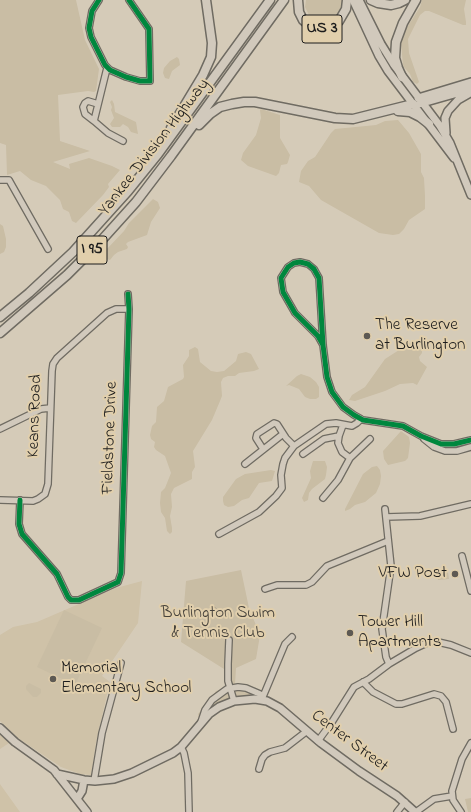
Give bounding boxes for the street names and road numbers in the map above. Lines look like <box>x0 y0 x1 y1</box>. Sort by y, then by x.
road number: US 3 <box>302 15 342 43</box>
street label: Yankee Division Highway <box>95 75 215 221</box>
road number: I 95 <box>77 236 107 264</box>
street label: Keans Road <box>24 374 48 458</box>
street label: Fieldstone Drive <box>99 381 123 495</box>
street label: Center Street <box>307 706 391 778</box>

